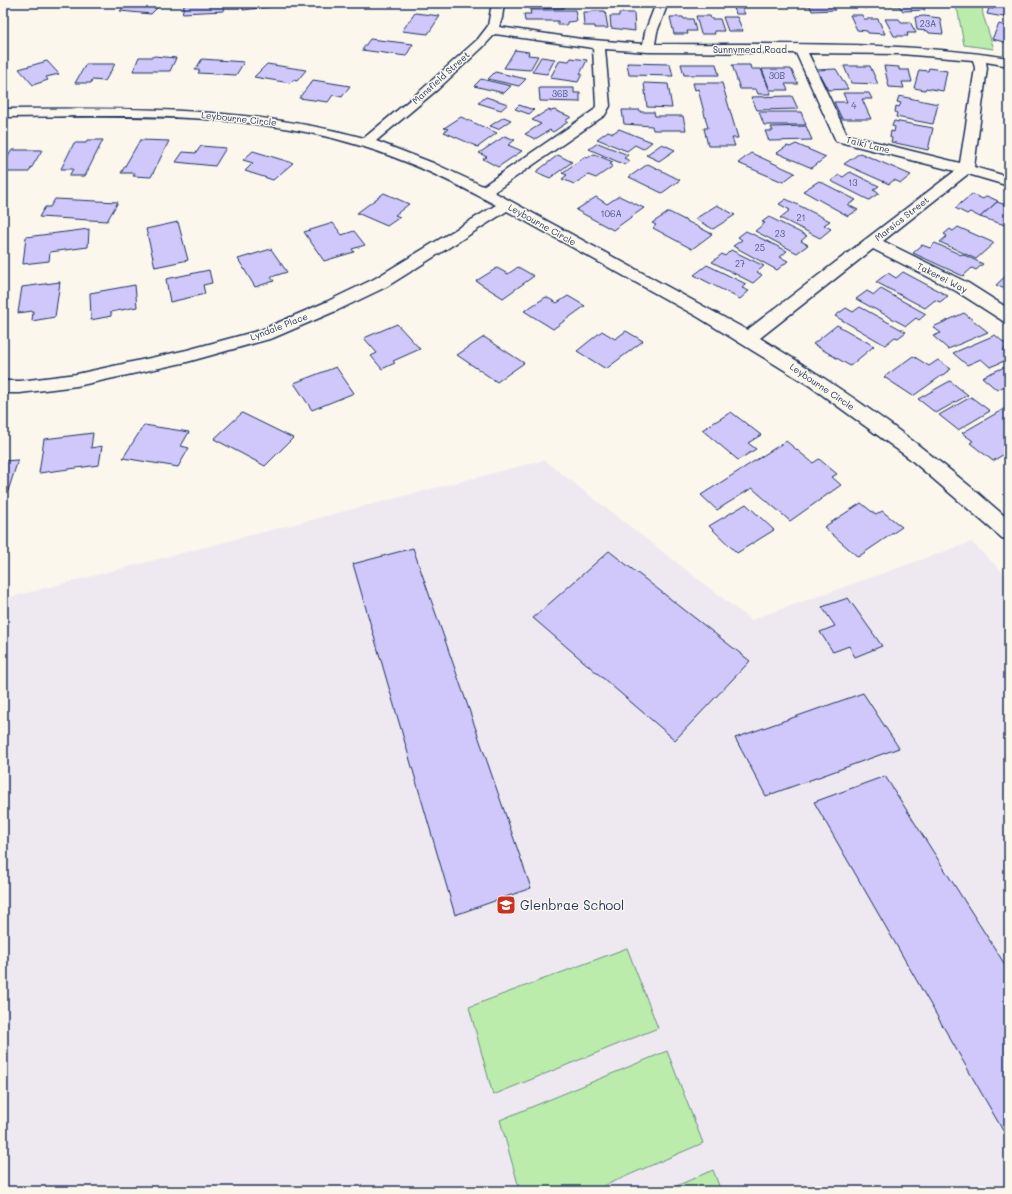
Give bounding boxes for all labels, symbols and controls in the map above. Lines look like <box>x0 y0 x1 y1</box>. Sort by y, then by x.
house number: 23A <box>920 18 936 29</box>
street label: Sunnymead Road <box>713 44 787 55</box>
street label: Mansfield Street <box>410 49 472 106</box>
house number: 30B <box>769 70 786 81</box>
house number: 36B <box>552 88 569 99</box>
house number: 4 <box>851 100 857 111</box>
street label: Leybourne Circle <box>201 109 277 128</box>
street label: Taiki Lane <box>845 134 891 155</box>
house number: 13 <box>848 177 858 188</box>
street label: Marsics Street <box>872 194 931 243</box>
street label: Leybourne Circle <box>506 201 578 248</box>
house number: 106A <box>600 208 622 219</box>
house number: 21 <box>796 212 806 223</box>
house number: 23 <box>775 228 785 239</box>
house number: 25 <box>755 242 765 253</box>
house number: 27 <box>735 258 745 269</box>
street label: Takerei Way <box>915 260 969 295</box>
street label: Lyndale Place <box>249 311 309 343</box>
street label: Leybourne Circle <box>788 361 857 412</box>
school or university icon: Glenbrae School <box>495 894 517 916</box>
place label: Glenbrae School <box>520 896 624 913</box>

